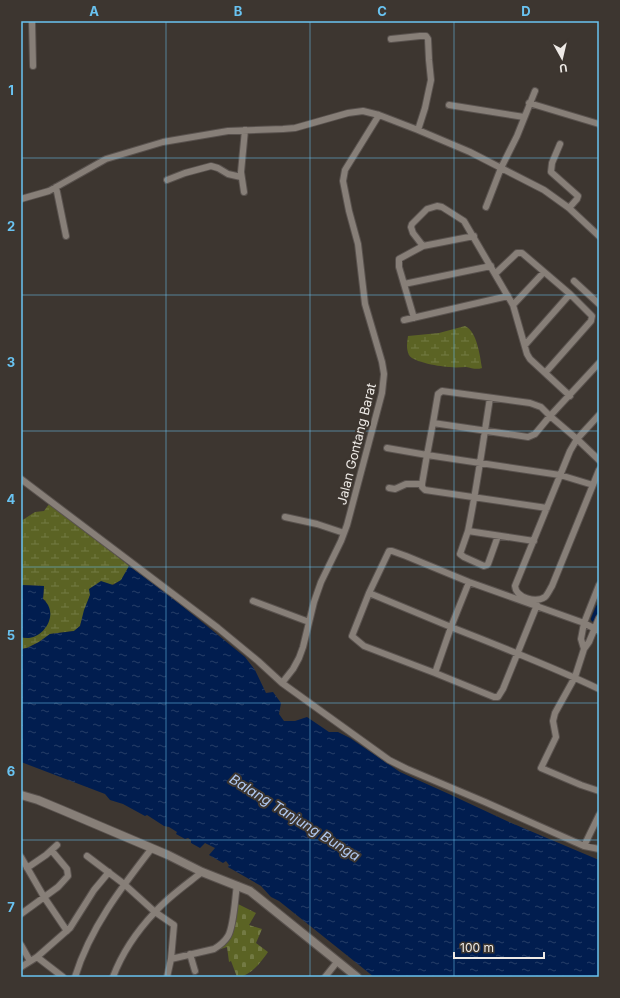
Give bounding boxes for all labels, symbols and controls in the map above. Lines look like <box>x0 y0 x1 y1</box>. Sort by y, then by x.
text: A <box>89 3 99 19</box>
text: B <box>234 3 243 19</box>
text: C <box>377 3 387 19</box>
text: D <box>521 3 531 19</box>
north arrow <box>542 38 582 78</box>
text: U <box>558 60 568 75</box>
text: 1 <box>8 82 14 98</box>
text: 2 <box>7 218 15 234</box>
text: 3 <box>7 354 15 370</box>
street label: Jalan Gontang Barat <box>333 381 379 507</box>
text: 4 <box>7 491 16 507</box>
text: 5 <box>7 627 15 643</box>
text: 6 <box>7 763 15 779</box>
water label: Balang Tanjung Bunga <box>227 770 364 864</box>
text: 7 <box>7 899 15 915</box>
scale bar <box>454 934 544 960</box>
text: 100 m <box>460 940 494 955</box>

